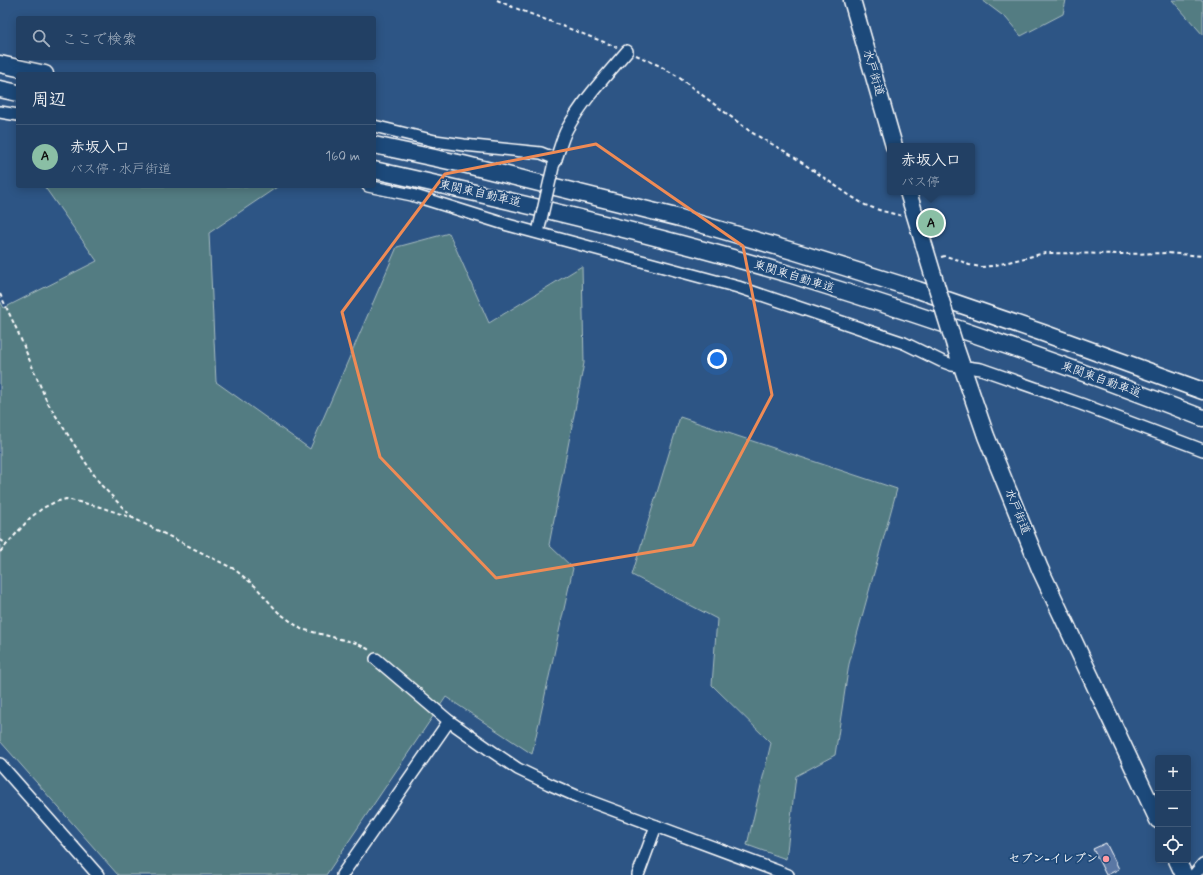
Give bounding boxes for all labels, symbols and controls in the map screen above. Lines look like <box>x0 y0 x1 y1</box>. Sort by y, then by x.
search box <box>16 16 376 60</box>
icon: search <box>30 27 52 49</box>
text: ここで検索 <box>62 30 137 50</box>
street label: 水戸街道 <box>859 48 887 98</box>
text: 周辺 <box>32 89 66 111</box>
text: 赤坂入口 <box>70 138 130 158</box>
popup <box>887 143 975 195</box>
text: A <box>41 148 49 165</box>
text: 160 m <box>325 148 360 165</box>
text: 赤坂入口 <box>901 151 961 171</box>
text: バス停 · 水戸街道 <box>70 161 171 178</box>
text: バス停 <box>901 174 940 191</box>
street label: 東関東自動車道 <box>437 177 523 211</box>
pin: A <box>918 208 944 238</box>
street label: 東関東自動車道 <box>751 257 837 297</box>
your location <box>707 349 727 369</box>
street label: 東関東自動車道 <box>1059 358 1143 402</box>
street label: 水戸街道 <box>1001 487 1033 537</box>
map controls <box>1155 755 1191 863</box>
button: + <box>1155 755 1191 791</box>
button: − <box>1155 791 1191 827</box>
button: locate <box>1155 827 1191 863</box>
place label: セブン-イレブン <box>1009 851 1098 867</box>
marker: セブン-イレブン <box>1101 854 1111 864</box>

